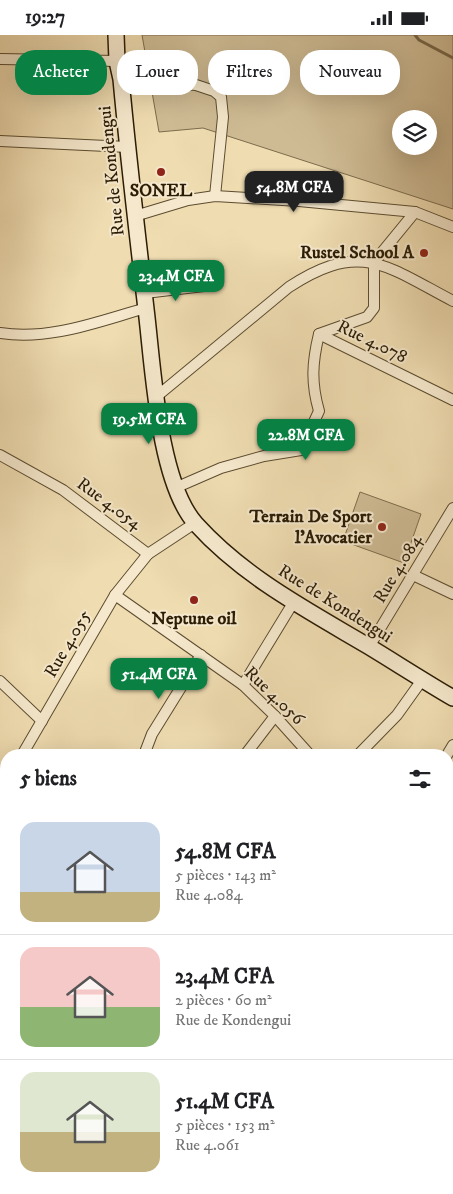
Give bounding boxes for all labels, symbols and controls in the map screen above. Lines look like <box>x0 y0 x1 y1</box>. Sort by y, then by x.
text: 19:27 <box>25 6 65 29</box>
chip: Acheter <box>15 50 107 95</box>
chip: Louer <box>117 50 198 95</box>
chip: Filtres <box>208 50 290 95</box>
chip: Nouveau <box>300 50 400 95</box>
street label: Rue de Kondengui <box>94 105 130 237</box>
map controls <box>392 110 437 155</box>
button: layers <box>392 110 437 155</box>
marker: SONEL <box>155 166 167 178</box>
pin: 54.8M CFA <box>237 171 351 213</box>
text: 54.8M CFA <box>256 177 332 197</box>
place label: SONEL <box>130 180 193 202</box>
place label: Rustel School A <box>300 242 415 264</box>
marker: Rustel School A <box>418 247 430 259</box>
pin: 23.4M CFA <box>119 259 233 302</box>
text: 23.4M CFA <box>138 266 214 286</box>
street label: Rue 4.078 <box>333 316 411 368</box>
pin: 19.5M CFA <box>92 403 206 445</box>
text: 19.5M CFA <box>112 409 186 429</box>
pin: 22.8M CFA <box>249 419 363 461</box>
text: 22.8M CFA <box>268 425 344 445</box>
street label: Rue 4.054 <box>72 473 146 535</box>
place label: Terrain De Sport l'Avocatier <box>248 506 372 549</box>
marker: Terrain De Sport l'Avocatier <box>376 521 388 533</box>
street label: Rue 4.084 <box>369 530 427 607</box>
street label: Rue de Kondengui <box>274 560 396 648</box>
marker: Neptune oil <box>188 594 200 606</box>
street label: Rue 4.055 <box>40 606 96 682</box>
place label: Neptune oil <box>152 608 237 630</box>
pin: 51.4M CFA <box>102 657 216 700</box>
street label: Rue 4.056 <box>239 662 309 730</box>
text: 51.4M CFA <box>121 664 197 684</box>
icon: filters <box>406 765 434 793</box>
text: 5 biens <box>20 766 77 792</box>
text: 54.8M CFA <box>175 839 276 865</box>
icon: home <box>60 842 120 902</box>
text: 5 pièces · 143 m² <box>175 865 276 885</box>
text: Rue 4.084 <box>175 885 243 905</box>
text: 23.4M CFA <box>175 964 274 990</box>
icon: home <box>60 967 120 1027</box>
text: 2 pièces · 60 m² <box>175 990 272 1010</box>
text: Rue de Kondengui <box>175 1010 291 1030</box>
text: 51.4M CFA <box>175 1089 274 1115</box>
icon: home <box>60 1092 120 1152</box>
text: 5 pièces · 153 m² <box>175 1115 275 1135</box>
text: Rue 4.061 <box>175 1135 240 1155</box>

